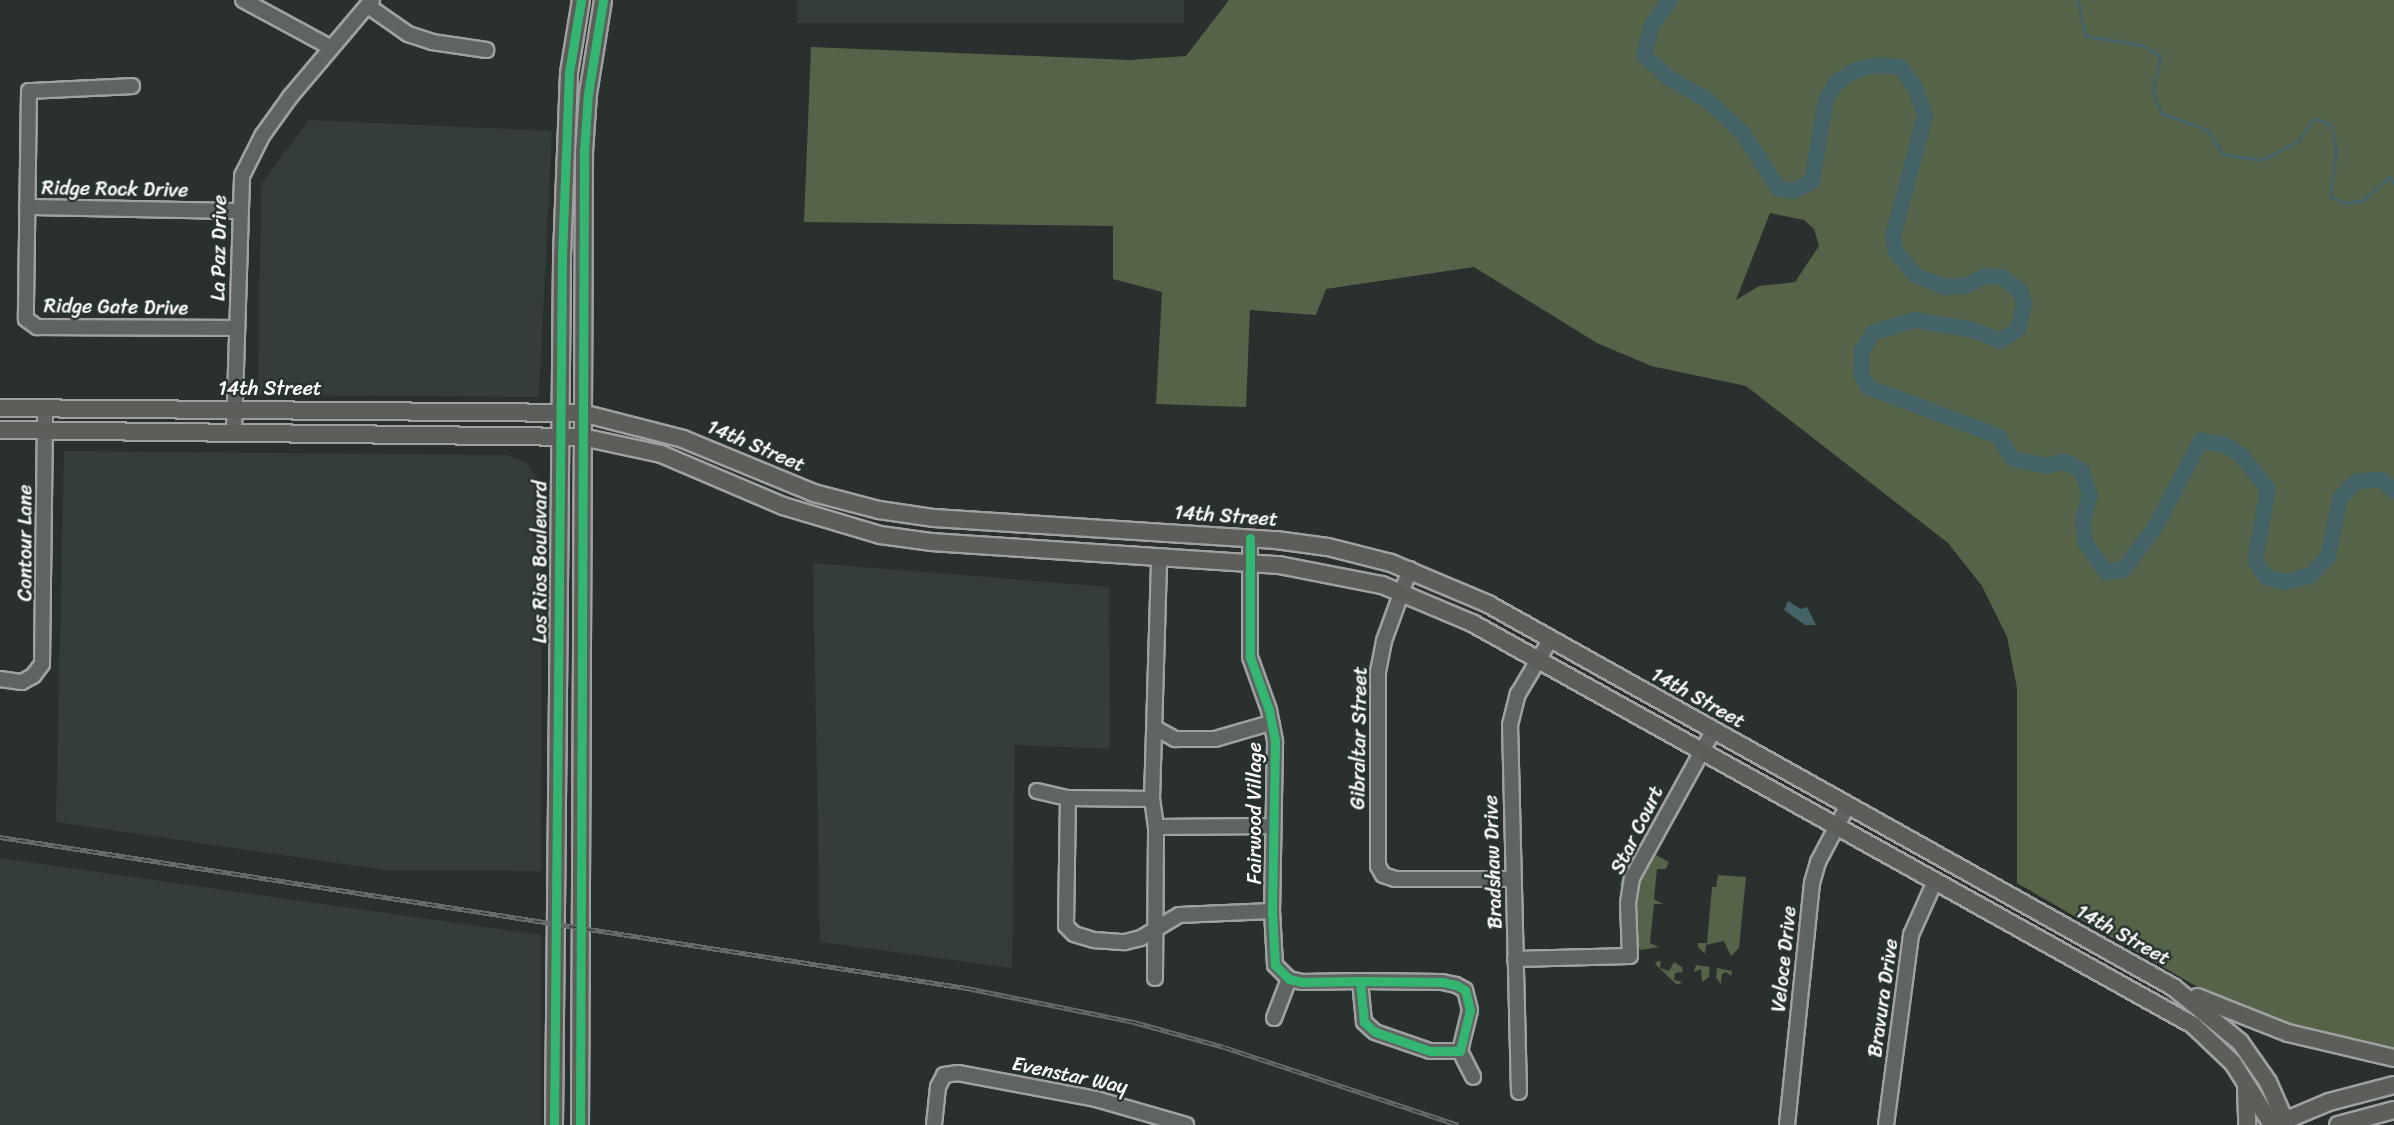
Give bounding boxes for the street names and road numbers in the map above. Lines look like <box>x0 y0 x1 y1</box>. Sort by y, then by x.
street label: Ridge Rock Drive <box>41 176 189 202</box>
street label: La Paz Drive <box>206 194 232 302</box>
street label: Ridge Gate Drive <box>43 294 189 320</box>
street label: 14th Street <box>218 376 322 400</box>
street label: 14th Street <box>704 415 808 477</box>
street label: Los Rios Boulevard <box>528 481 552 643</box>
street label: Contour Lane <box>13 485 37 601</box>
street label: 14th Street <box>1173 500 1279 532</box>
street label: 14th Street <box>1647 662 1749 734</box>
street label: Gibraltar Street <box>1346 666 1372 810</box>
street label: Fairwood Village <box>1242 742 1266 884</box>
street label: Star Court <box>1605 782 1669 878</box>
street label: Bradshaw Drive <box>1479 794 1507 930</box>
street label: 14th Street <box>2072 899 2174 971</box>
street label: Veloce Drive <box>1766 905 1802 1013</box>
street label: Bravura Drive <box>1863 937 1903 1059</box>
street label: Evenstar Way <box>1010 1051 1130 1099</box>

